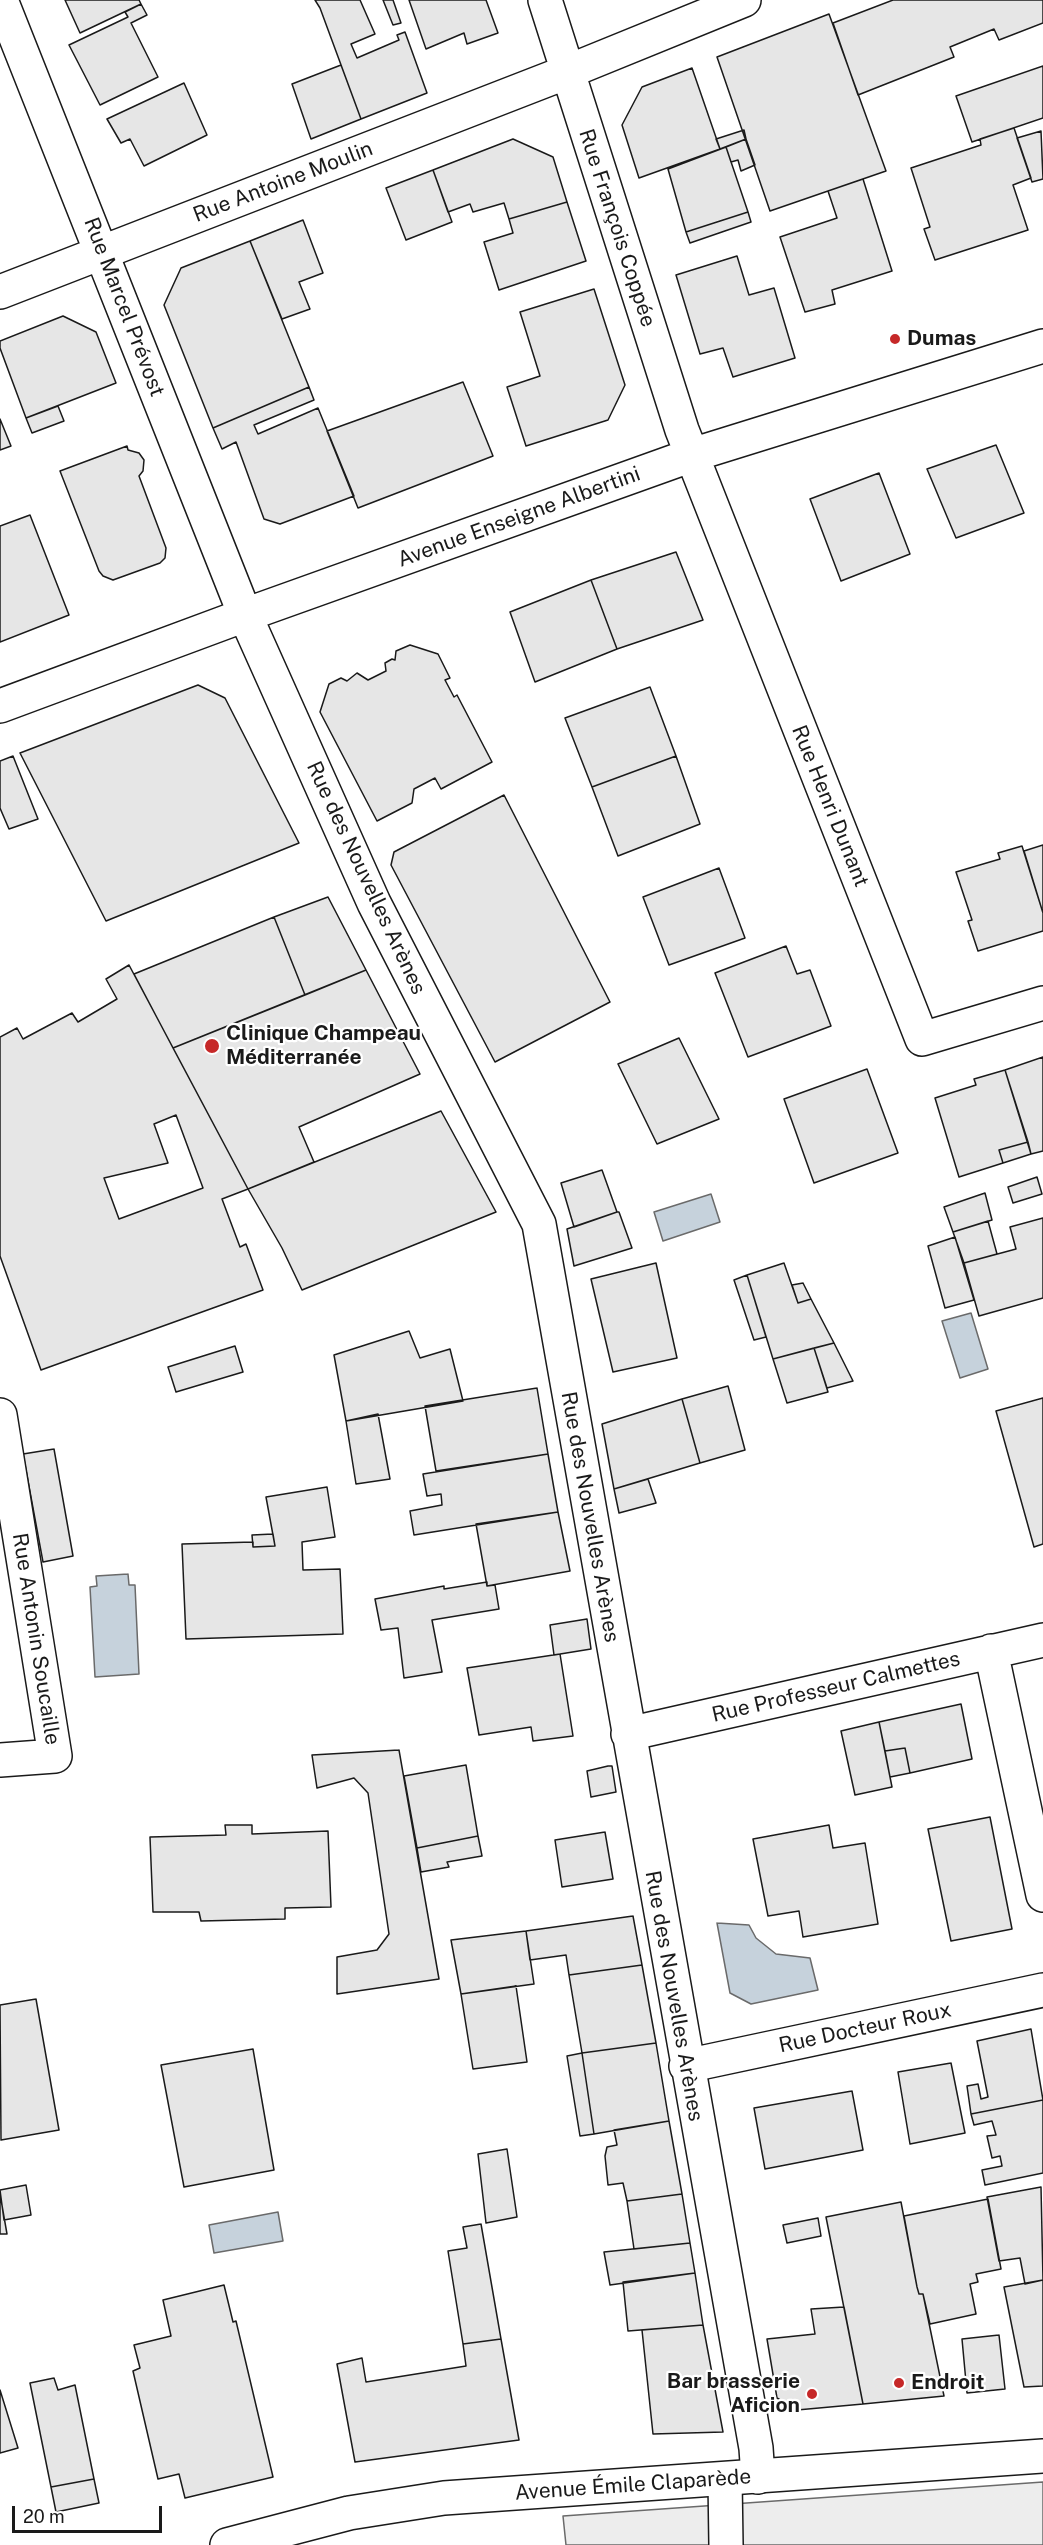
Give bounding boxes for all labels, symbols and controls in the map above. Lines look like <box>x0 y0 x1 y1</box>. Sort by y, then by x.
street label: Rue François Coppée <box>573 126 661 330</box>
street label: Rue Antoine Moulin <box>190 136 376 228</box>
street label: Rue Marcel Prévost <box>78 214 170 400</box>
place label: Dumas <box>907 326 976 352</box>
marker: Dumas <box>888 332 902 346</box>
street label: Avenue Enseigne Albertini <box>394 461 644 573</box>
street label: Rue Henri Dunant <box>786 721 874 891</box>
street label: Rue des Nouvelles Arènes <box>301 758 431 998</box>
place label: Clinique Champeau Méditerranée <box>226 1021 421 1071</box>
marker: Clinique Champeau Méditerranée <box>203 1037 221 1055</box>
street label: Rue des Nouvelles Arènes <box>556 1390 624 1644</box>
street label: Rue Antonin Soucaille <box>7 1531 65 1747</box>
street label: Rue Professeur Calmettes <box>709 1646 963 1728</box>
street label: Rue des Nouvelles Arènes <box>640 1869 708 2123</box>
street label: Rue Docteur Roux <box>776 1997 954 2059</box>
place label: Bar brasserie Aficion <box>667 2369 800 2419</box>
place label: Endroit <box>911 2370 985 2396</box>
marker: Endroit <box>892 2376 906 2390</box>
marker: Bar brasserie Aficion <box>805 2387 819 2401</box>
street label: Avenue Émile Claparède <box>514 2464 752 2506</box>
scale bar <box>15 2494 165 2532</box>
text: 20 m <box>23 2506 65 2527</box>

